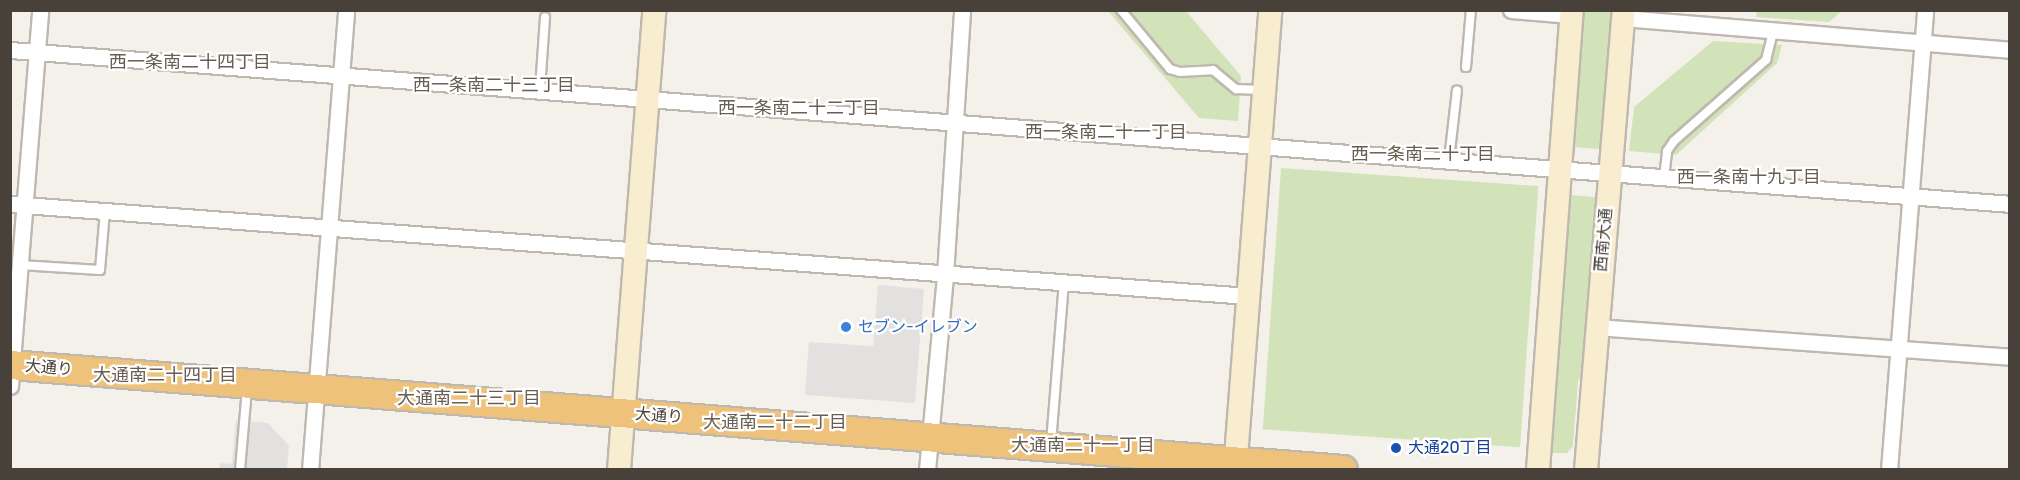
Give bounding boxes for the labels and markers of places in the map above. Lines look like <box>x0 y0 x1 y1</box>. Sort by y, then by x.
place label: セブン-イレブン <box>858 317 978 337</box>
marker: セブン-イレブン <box>839 320 853 334</box>
place label: 大通20丁目 <box>1408 438 1492 458</box>
marker: 大通20丁目 <box>1389 441 1403 455</box>

